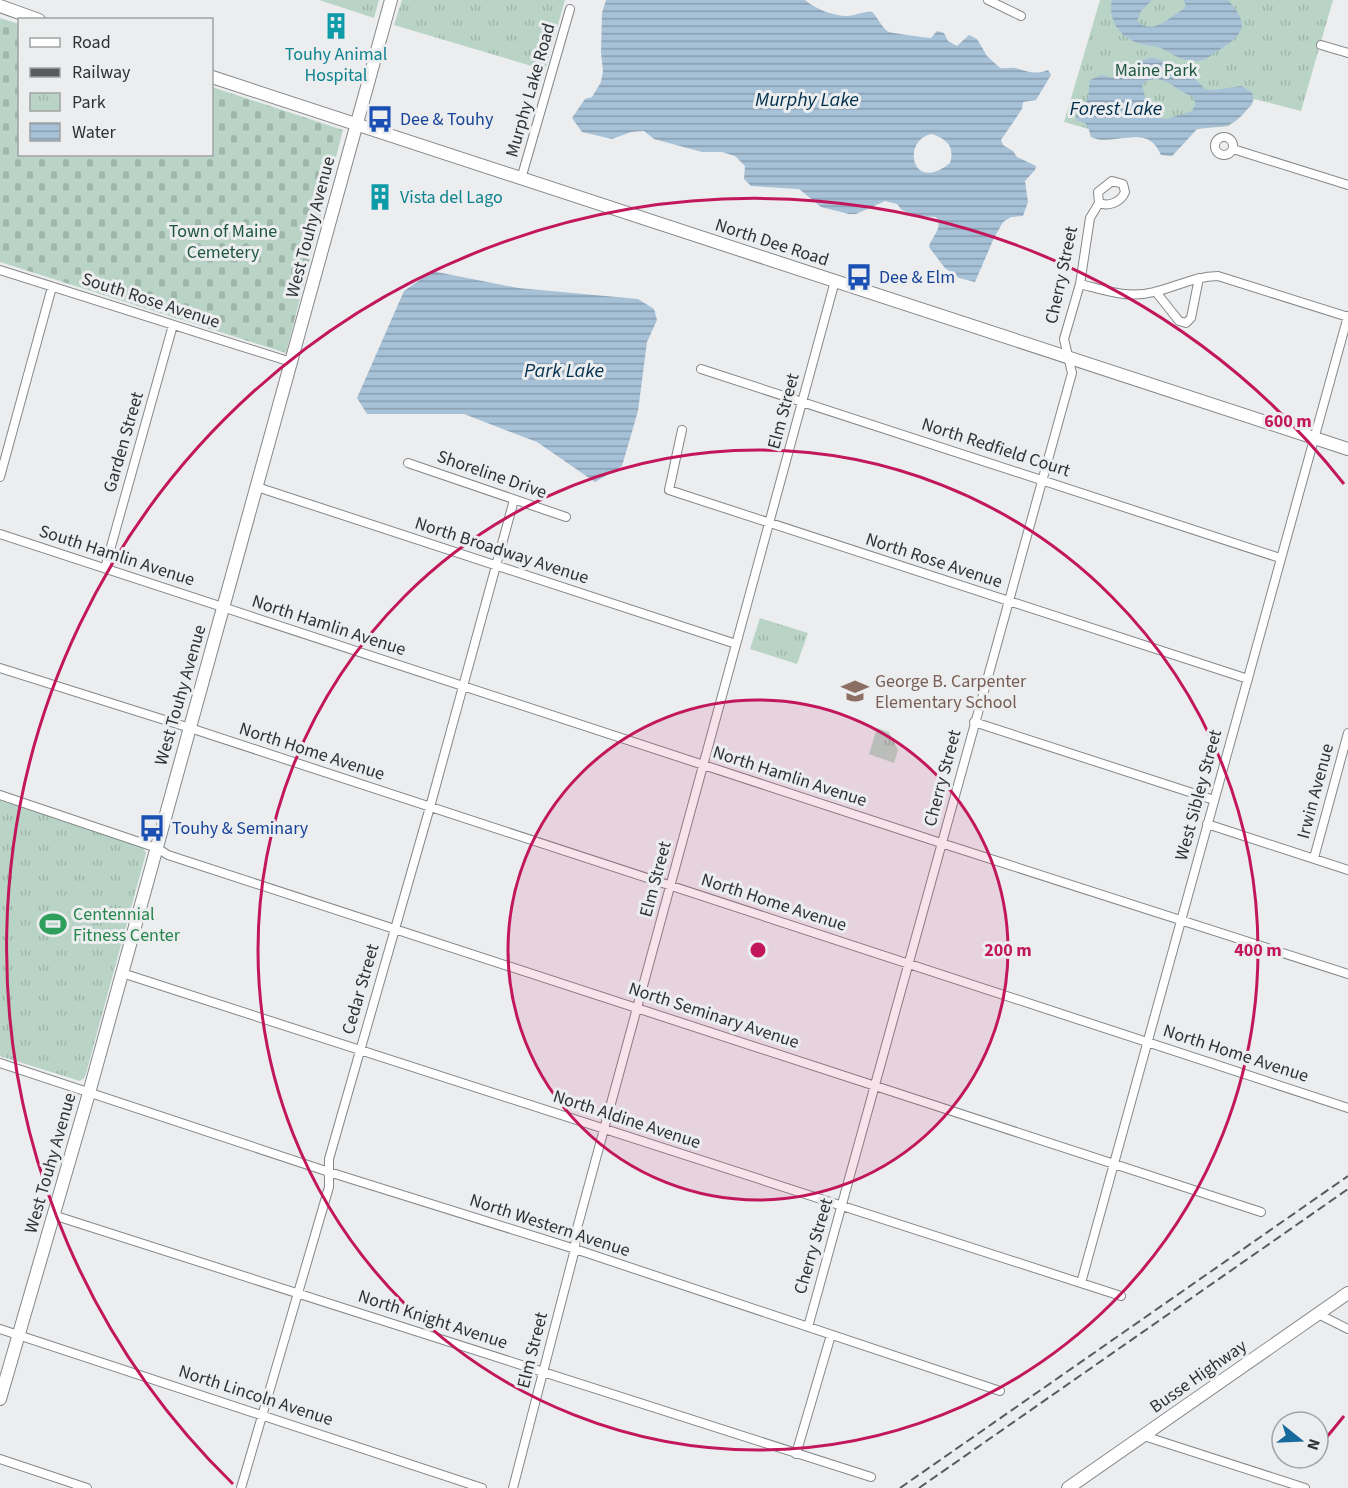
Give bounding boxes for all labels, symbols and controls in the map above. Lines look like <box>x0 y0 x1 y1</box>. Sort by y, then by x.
building icon: Touhy Animal Hospital <box>321 11 351 41</box>
legend <box>18 18 213 156</box>
street label: Murphy Lake Road <box>499 20 562 160</box>
text: Road <box>72 30 111 55</box>
place label: Touhy Animal Hospital <box>285 42 387 88</box>
park label: Maine Park <box>1115 58 1197 83</box>
text: Railway <box>72 60 131 85</box>
water label: Murphy Lake <box>755 86 859 114</box>
text: Park <box>72 90 106 115</box>
water label: Forest Lake <box>1070 95 1162 123</box>
bus stop icon: Dee & Touhy <box>365 104 395 134</box>
place label: Dee & Touhy <box>400 107 494 132</box>
text: Water <box>72 120 116 145</box>
street label: West Touhy Avenue <box>280 154 341 301</box>
building icon: Vista del Lago <box>365 182 395 212</box>
place label: Vista del Lago <box>400 185 503 210</box>
street label: North Dee Road <box>712 212 832 273</box>
park label: Town of Maine Cemetery <box>169 219 277 265</box>
street label: Cherry Street <box>1039 224 1084 326</box>
bus stop icon: Dee & Elm <box>844 262 874 292</box>
place label: Dee & Elm <box>879 265 955 290</box>
street label: South Rose Avenue <box>79 266 223 335</box>
water label: Park Lake <box>524 357 604 385</box>
street label: Elm Street <box>761 370 806 452</box>
street label: Garden Street <box>97 389 150 495</box>
text: 600 m <box>1264 409 1312 434</box>
street label: North Redfield Court <box>918 412 1073 483</box>
street label: Shoreline Drive <box>434 444 550 505</box>
street label: North Broadway Avenue <box>412 511 592 590</box>
street label: South Hamlin Avenue <box>36 519 198 592</box>
street label: North Rose Avenue <box>862 527 1006 594</box>
street label: North Hamlin Avenue <box>249 589 409 662</box>
street label: West Touhy Avenue <box>148 622 213 768</box>
place label: George B. Carpenter Elementary School <box>875 669 1027 715</box>
school or university icon: George B. Carpenter Elementary School <box>840 676 870 706</box>
street label: North Home Avenue <box>236 716 388 787</box>
street label: Cherry Street <box>918 727 967 829</box>
street label: West Sibley Street <box>1169 727 1228 863</box>
street label: North Hamlin Avenue <box>710 740 870 813</box>
street label: Irwin Avenue <box>1291 741 1340 842</box>
bus stop icon: Touhy & Seminary <box>137 813 167 843</box>
place label: Touhy & Seminary <box>172 816 309 841</box>
street label: Elm Street <box>633 838 678 920</box>
street label: North Home Avenue <box>698 867 850 938</box>
place label: Centennial Fitness Center <box>73 902 181 948</box>
sports icon: Centennial Fitness Center <box>38 909 68 939</box>
text: 200 m <box>984 938 1032 963</box>
text: 400 m <box>1234 938 1282 963</box>
centre of rings <box>748 940 768 960</box>
street label: Cedar Street <box>336 941 385 1037</box>
street label: North Seminary Avenue <box>625 976 802 1055</box>
street label: North Home Avenue <box>1160 1018 1312 1089</box>
street label: North Aldine Avenue <box>550 1084 704 1155</box>
street label: West Touhy Avenue <box>18 1090 83 1236</box>
street label: North Western Avenue <box>466 1188 633 1263</box>
street label: Cherry Street <box>788 1195 839 1297</box>
street label: North Knight Avenue <box>355 1284 511 1355</box>
street label: Elm Street <box>511 1309 554 1391</box>
street label: Busse Highway <box>1145 1333 1252 1419</box>
street label: North Lincoln Avenue <box>175 1359 336 1432</box>
north arrow <box>1270 1410 1330 1470</box>
text: N <box>1301 1436 1325 1453</box>

